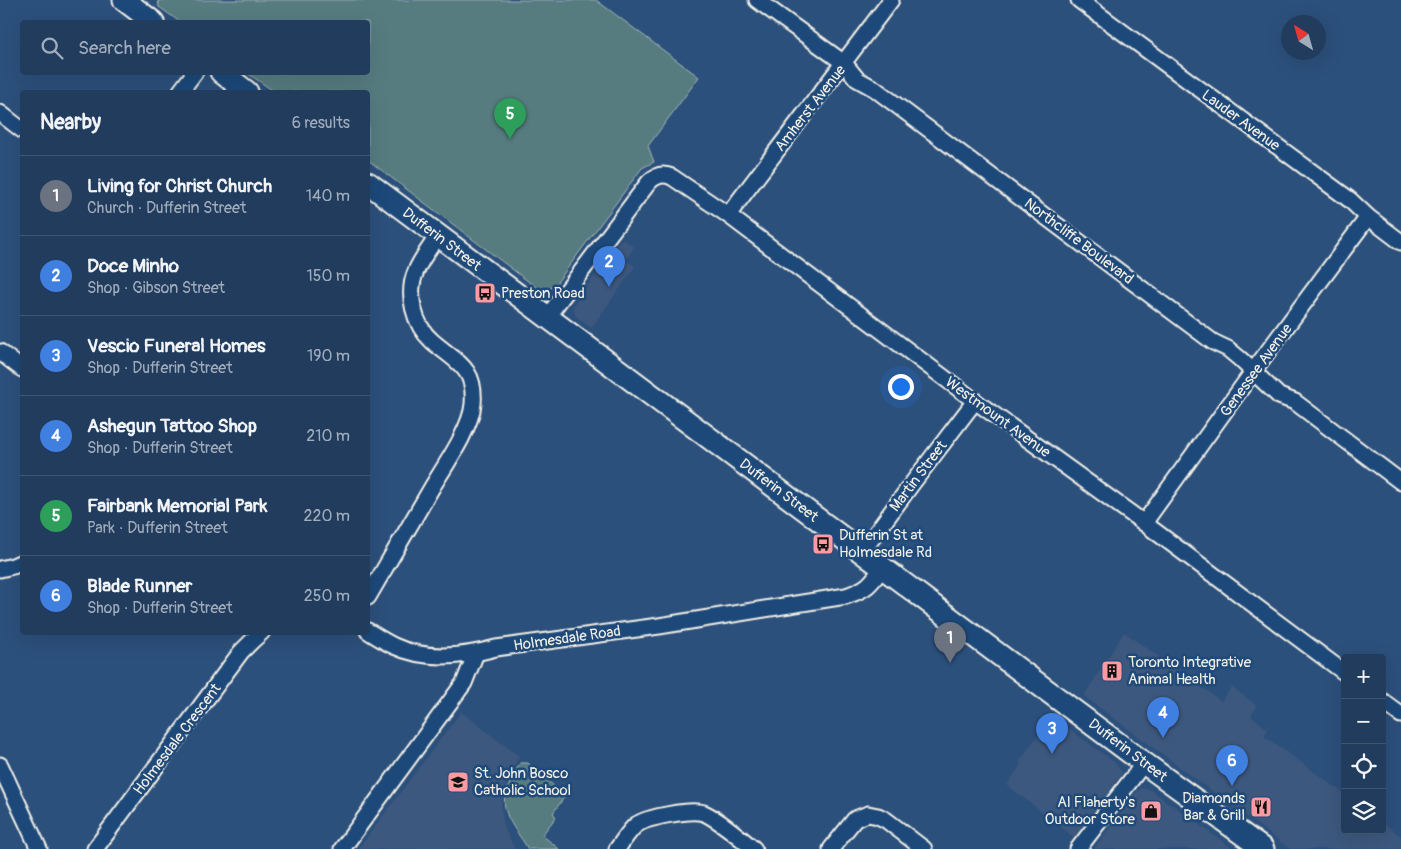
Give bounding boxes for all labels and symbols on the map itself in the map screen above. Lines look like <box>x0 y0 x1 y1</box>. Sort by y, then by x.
north arrow <box>1281 15 1326 60</box>
street label: Amherst Avenue <box>771 61 850 155</box>
street label: Lauder Avenue <box>1198 86 1284 156</box>
pin: 5 <box>494 98 526 139</box>
street label: Northcliffe Boulevard <box>1020 194 1137 289</box>
street label: Dufferin Street <box>398 203 486 276</box>
pin: 2 <box>593 246 625 287</box>
bus stop icon: Preston Road <box>473 281 497 305</box>
place label: Preston Road <box>501 284 585 303</box>
street label: Genessee Avenue <box>1216 320 1297 421</box>
street label: Westmount Avenue <box>941 373 1055 462</box>
your location <box>888 374 914 400</box>
street label: Martin Street <box>885 436 952 516</box>
street label: Dufferin Street <box>735 454 823 527</box>
place label: Dufferin St at Holmesdale Rd <box>839 526 932 562</box>
bus stop icon: Dufferin St at Holmesdale Rd <box>811 532 835 556</box>
street label: Holmesdale Road <box>512 622 622 655</box>
pin: 1 <box>934 622 966 663</box>
place label: Toronto Integrative Animal Health <box>1128 653 1252 689</box>
building icon: Toronto Integrative Animal Health <box>1100 659 1124 683</box>
street label: Holmesdale Crescent <box>129 679 226 799</box>
pin: 4 <box>1147 697 1179 738</box>
pin: 3 <box>1036 713 1068 754</box>
street label: Dufferin Street <box>1084 714 1172 787</box>
pin: 6 <box>1216 745 1248 786</box>
place label: St. John Bosco Catholic School <box>474 764 571 800</box>
school or university icon: St. John Bosco Catholic School <box>446 770 470 794</box>
place label: Diamonds Bar & Grill <box>1182 789 1245 825</box>
place label: Al Flaherty's Outdoor Store <box>1045 793 1136 829</box>
restaurant icon: Diamonds Bar & Grill <box>1249 795 1273 819</box>
shop icon: Al Flaherty's Outdoor Store <box>1139 799 1163 823</box>

